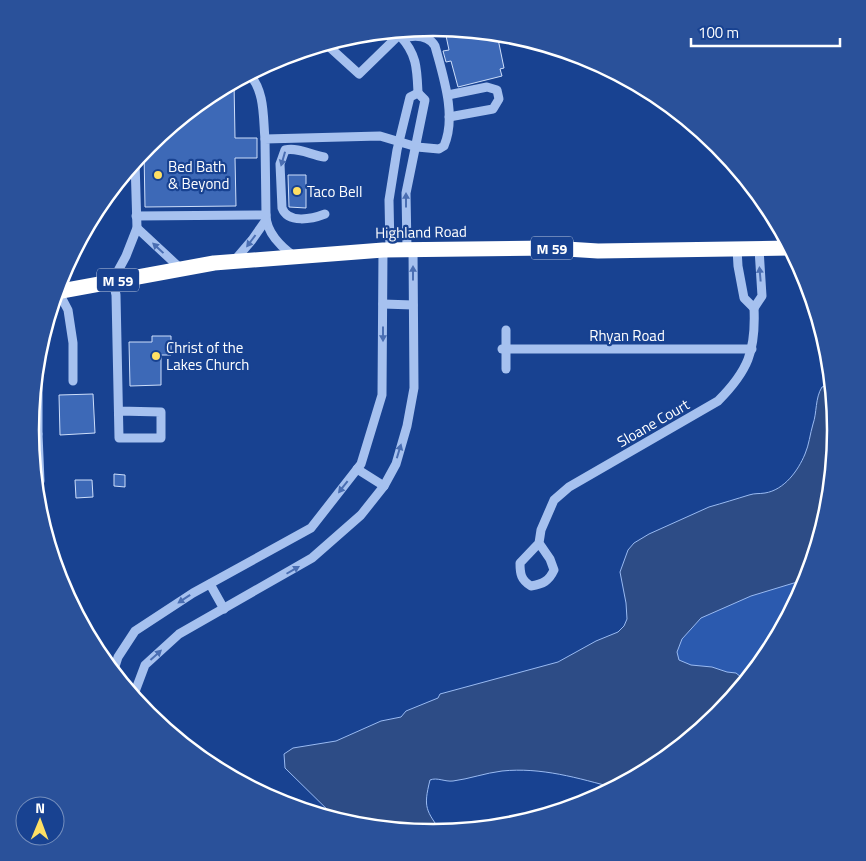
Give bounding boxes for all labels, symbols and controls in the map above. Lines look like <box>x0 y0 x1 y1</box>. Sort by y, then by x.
scale bar <box>691 15 840 47</box>
text: 100 m <box>698 21 739 44</box>
one-way arrow <box>278 151 286 166</box>
place label: Bed Bath & Beyond <box>168 155 229 195</box>
marker: Bed Bath & Beyond <box>152 169 164 181</box>
place label: Taco Bell <box>307 180 363 203</box>
marker: Taco Bell <box>291 185 303 197</box>
one-way arrow <box>402 192 410 208</box>
street label: Highland Road <box>375 220 467 244</box>
one-way arrow <box>245 234 256 247</box>
road number: M 59 <box>531 237 573 260</box>
one-way arrow <box>153 242 165 254</box>
one-way arrow <box>409 265 417 281</box>
one-way arrow <box>755 266 763 282</box>
road number: M 59 <box>97 268 139 292</box>
street label: Rhyan Road <box>589 324 665 347</box>
one-way arrow <box>378 326 386 342</box>
place label: Christ of the Lakes Church <box>166 336 249 376</box>
marker: Christ of the Lakes Church <box>150 350 162 362</box>
street label: Sloane Court <box>612 393 694 453</box>
one-way arrow <box>396 444 404 459</box>
one-way arrow <box>338 480 348 494</box>
one-way arrow <box>286 565 300 574</box>
one-way arrow <box>177 594 191 604</box>
one-way arrow <box>149 649 161 661</box>
north arrow <box>15 796 65 846</box>
text: N <box>35 797 45 818</box>

